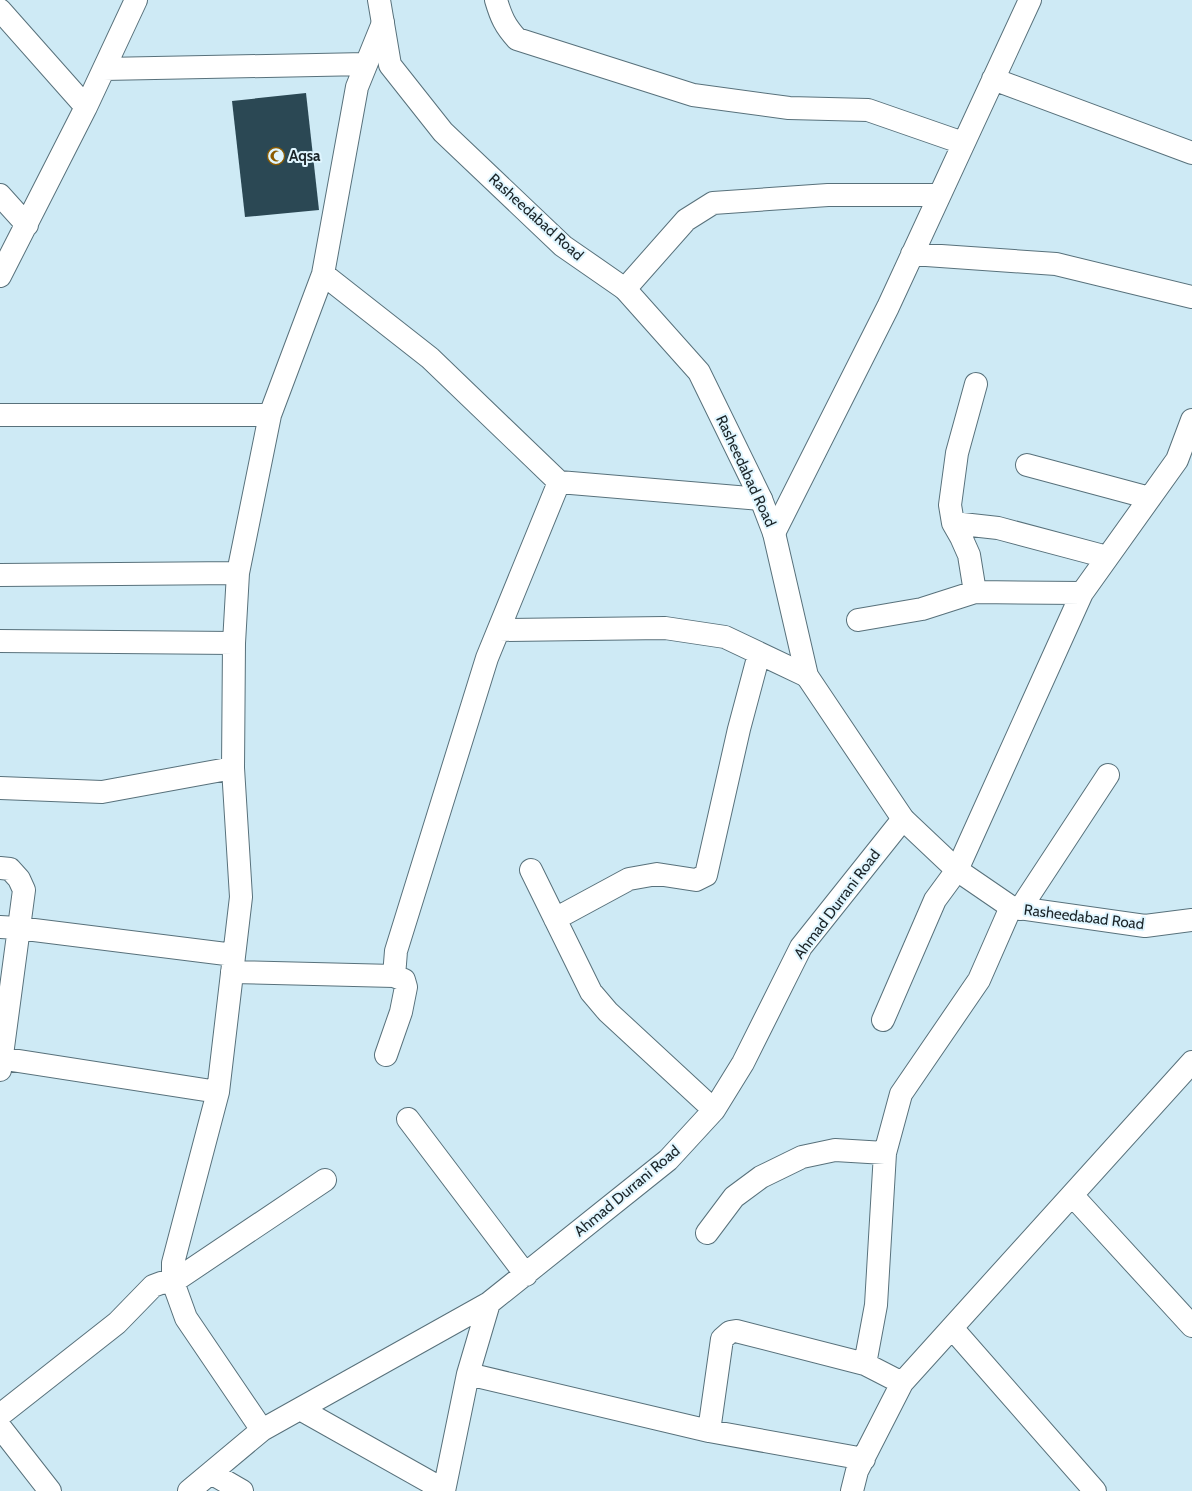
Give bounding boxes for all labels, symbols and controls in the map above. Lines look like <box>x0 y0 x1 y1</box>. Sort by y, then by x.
mosque icon: Aqsa <box>266 146 286 166</box>
place label: Aqsa <box>289 147 321 165</box>
street label: Rasheedabad Road <box>485 170 587 264</box>
street label: Rasheedabad Road <box>712 412 780 530</box>
street label: Ahmad Durrani Road <box>790 846 884 962</box>
street label: Rasheedabad Road <box>1023 901 1145 933</box>
street label: Ahmad Durrani Road <box>571 1142 683 1240</box>

